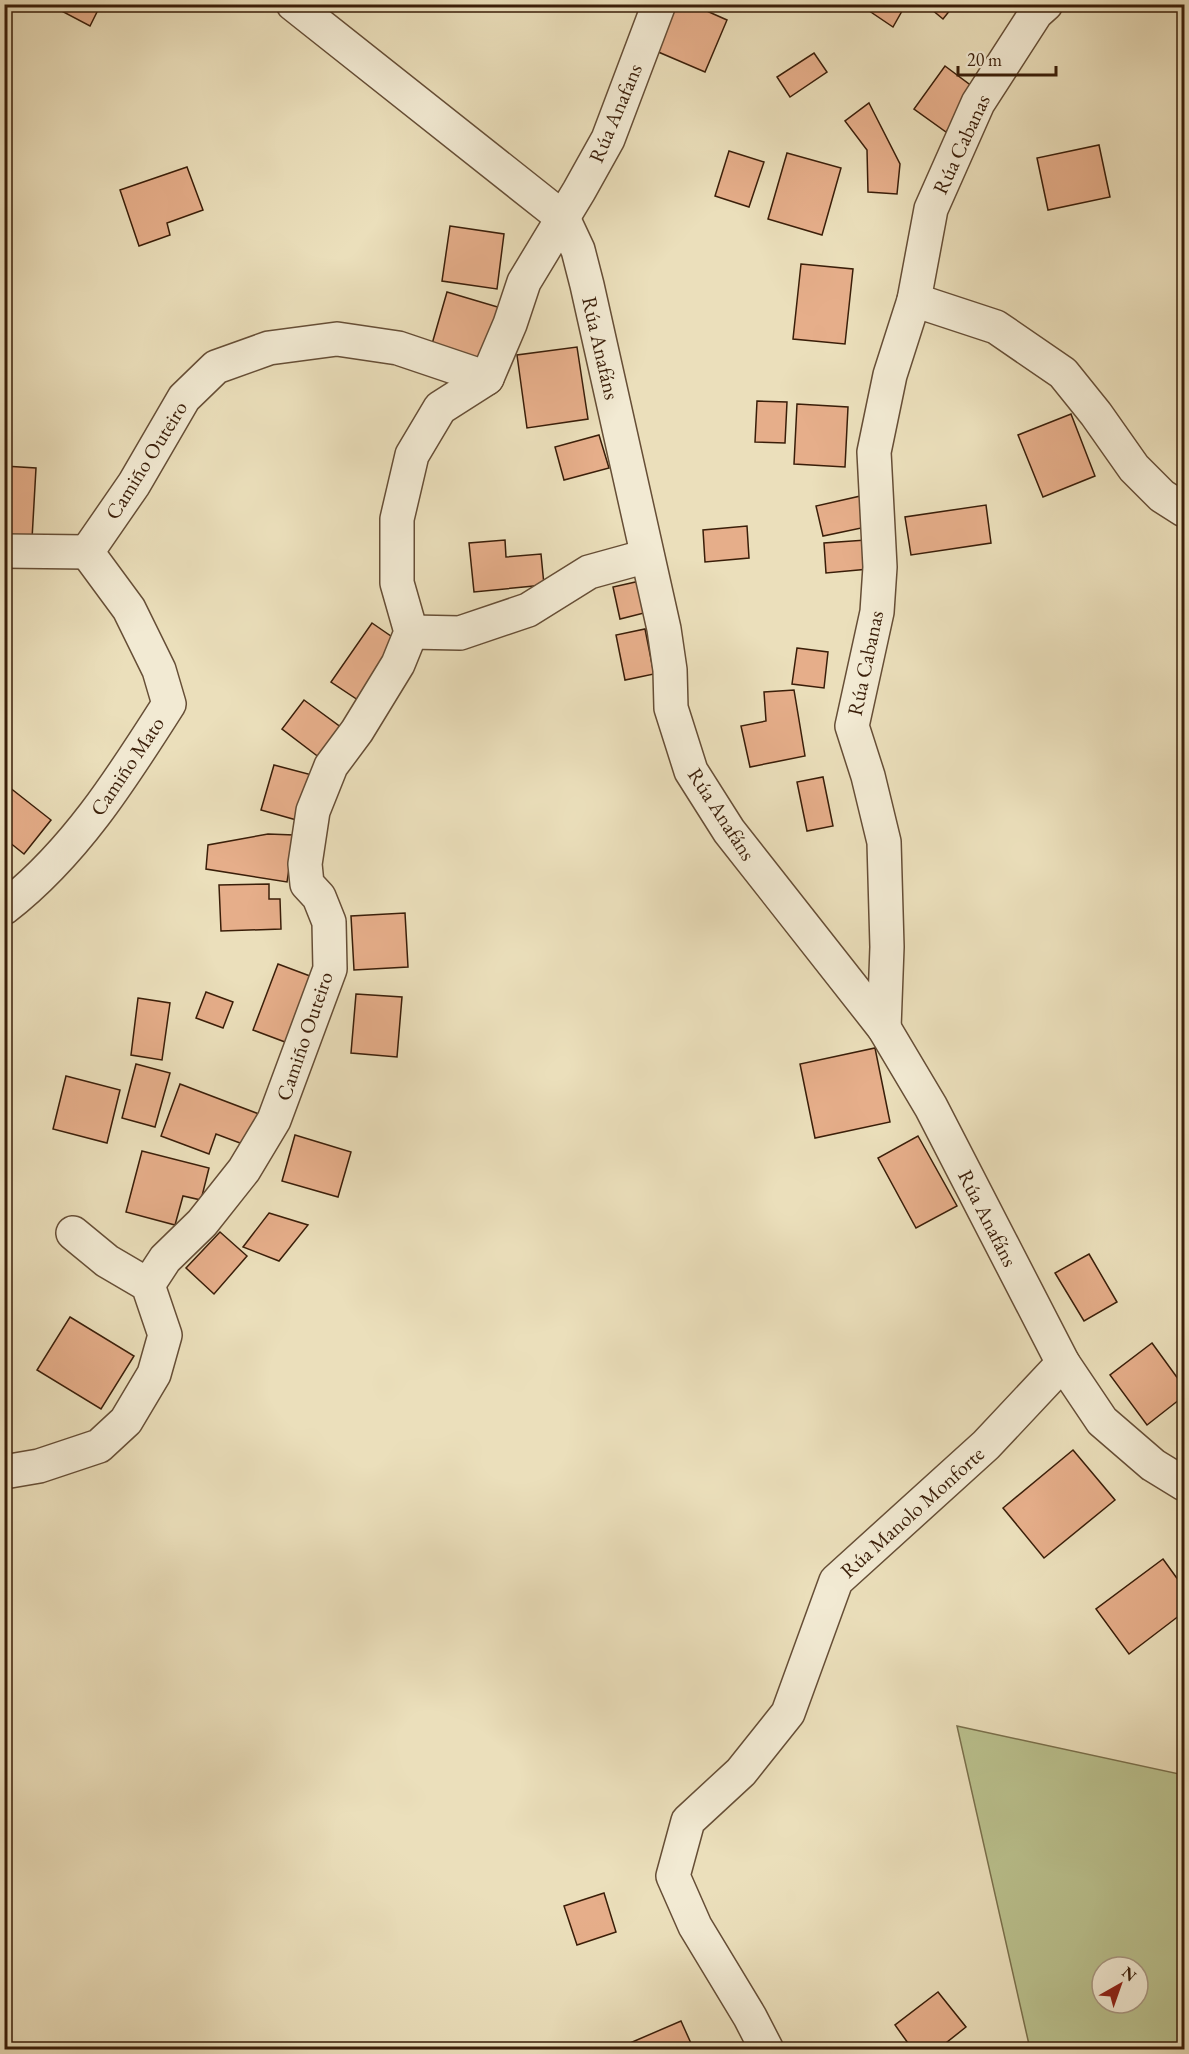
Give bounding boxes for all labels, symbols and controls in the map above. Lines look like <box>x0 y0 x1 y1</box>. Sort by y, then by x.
scale bar <box>958 39 1056 77</box>
text: 20 m <box>967 48 1002 71</box>
street label: Rúa Anafans <box>582 59 648 167</box>
street label: Rúa Cabanas <box>926 90 996 198</box>
street label: Rúa Anafáns <box>576 294 626 402</box>
street label: Camiño Outeiro <box>99 396 193 524</box>
street label: Rúa Cabanas <box>841 608 889 718</box>
street label: Camiño Mato <box>84 711 170 821</box>
street label: Rúa Anafáns <box>682 763 762 866</box>
street label: Camiño Outeiro <box>269 968 339 1104</box>
street label: Rúa Anafáns <box>952 1165 1024 1271</box>
street label: Rúa Manolo Monforte <box>834 1440 990 1584</box>
north arrow <box>1090 1955 1150 2015</box>
text: N <box>1118 1962 1141 1986</box>

